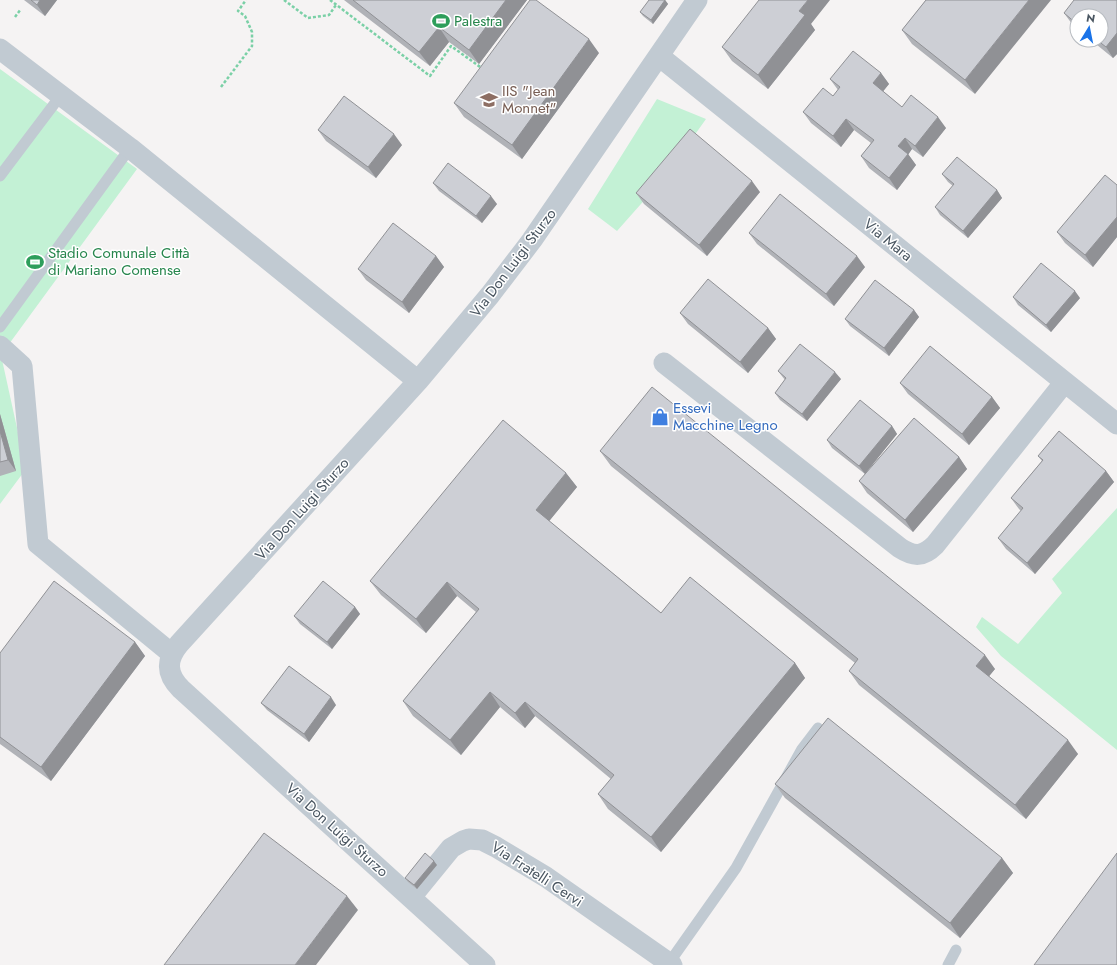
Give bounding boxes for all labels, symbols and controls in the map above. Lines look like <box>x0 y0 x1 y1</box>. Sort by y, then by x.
north arrow <box>1069 8 1109 48</box>
place label: Palestra <box>454 10 502 32</box>
text: N <box>1085 10 1096 27</box>
sports icon: Palestra <box>431 11 451 31</box>
place label: IIS "Jean Monnet" <box>502 80 556 119</box>
school or university icon: IIS "Jean Monnet" <box>479 90 499 110</box>
street label: Via Don Luigi Sturzo <box>465 204 561 322</box>
street label: Via Mara <box>859 213 917 267</box>
place label: Stadio Comunale Città di Mariano Comense <box>48 242 190 281</box>
sports icon: Stadio Comunale Città di Mariano Comense <box>25 252 45 272</box>
place label: Essevi Macchine Legno <box>673 397 778 436</box>
shop icon: Essevi Macchine Legno <box>650 407 670 427</box>
street label: Via Don Luigi Sturzo <box>250 453 354 565</box>
street label: Via Don Luigi Sturzo <box>281 778 393 882</box>
street label: Via Fratelli Cervi <box>487 836 587 912</box>

